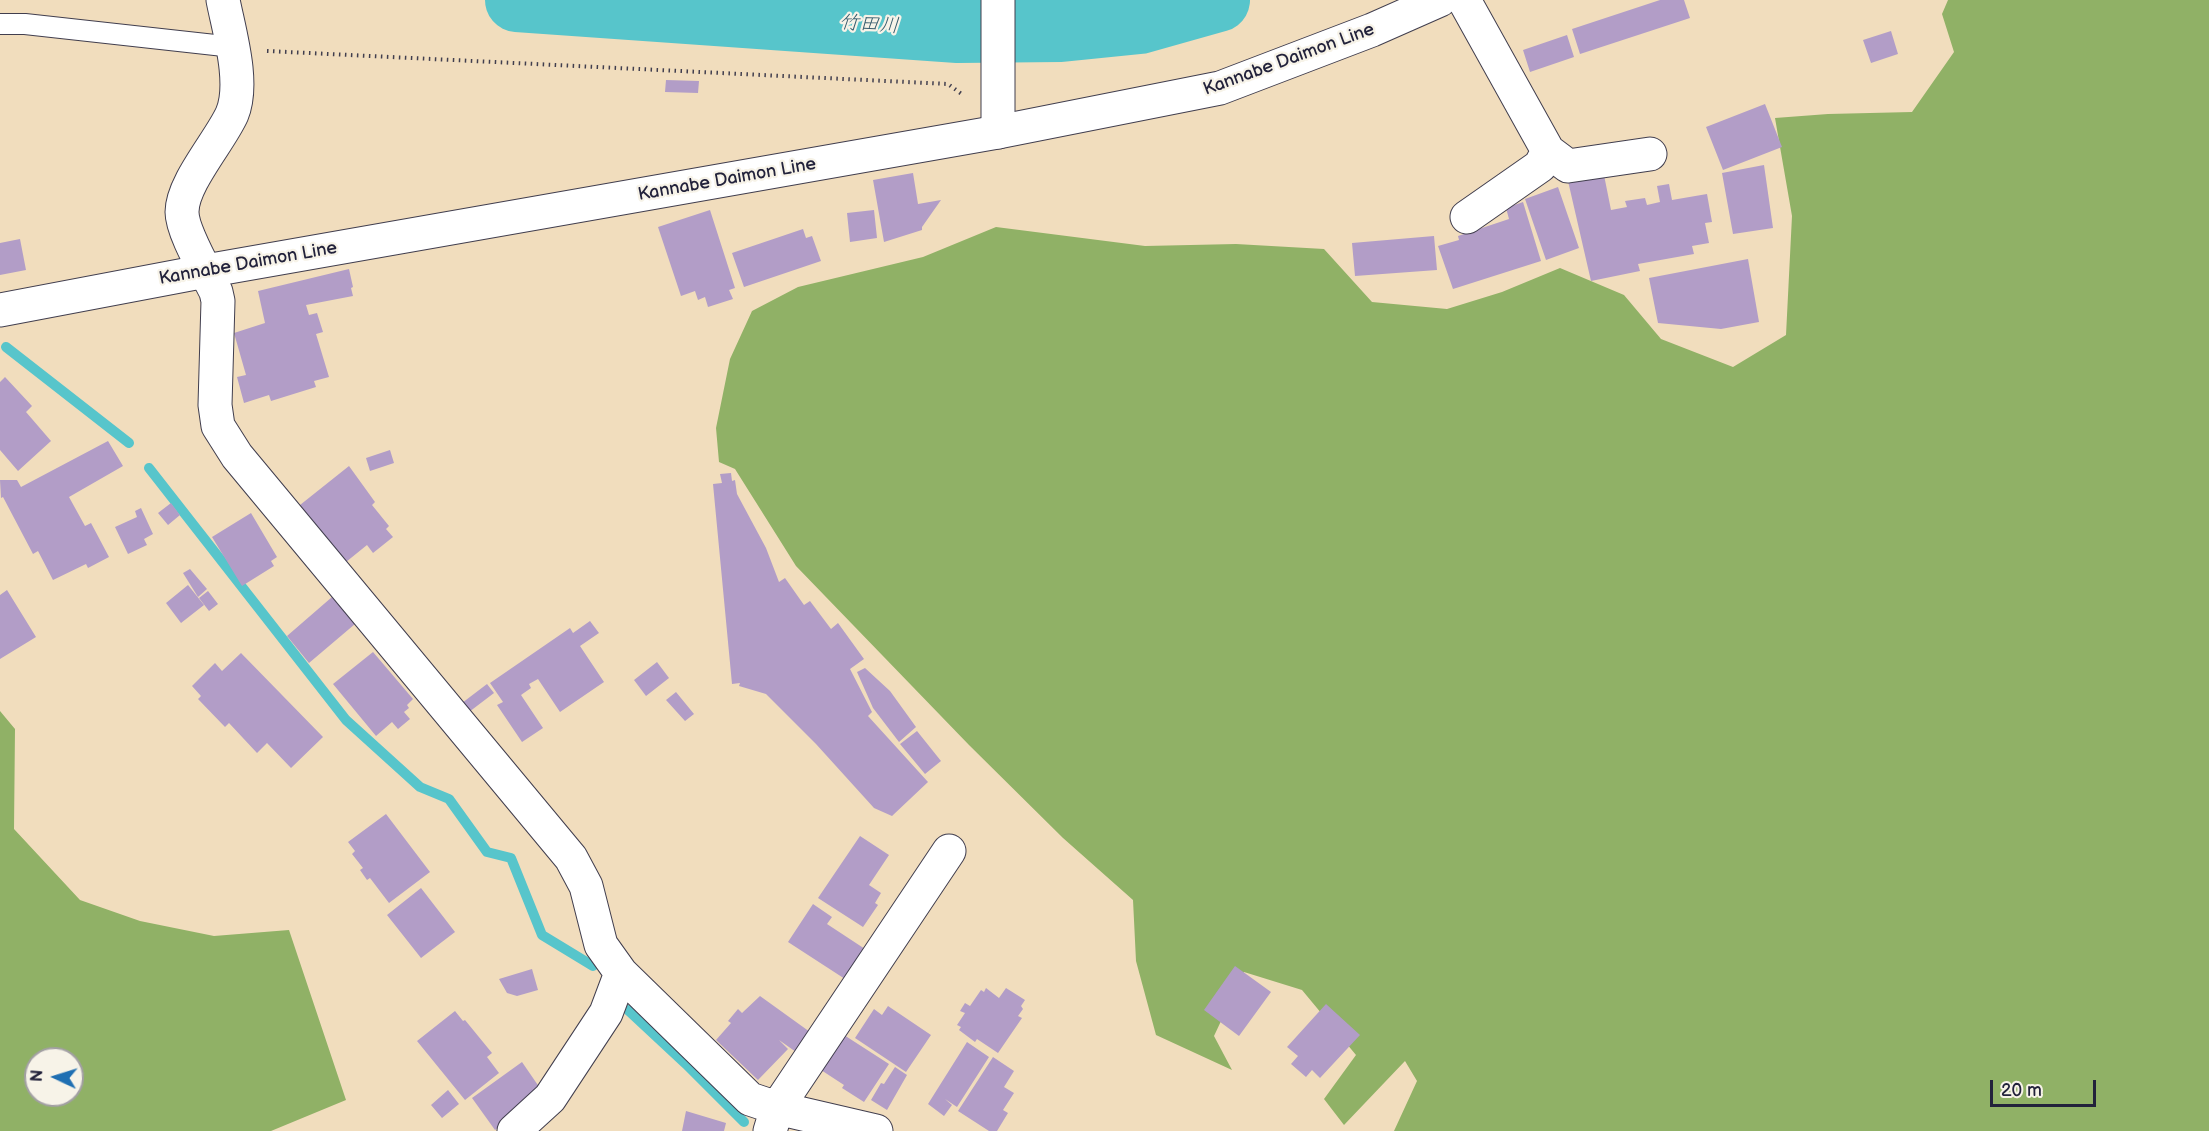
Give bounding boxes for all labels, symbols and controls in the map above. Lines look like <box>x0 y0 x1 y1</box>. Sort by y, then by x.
water label: 竹田川 <box>838 11 900 39</box>
street label: Kannabe Daimon Line <box>1200 19 1378 101</box>
street label: Kannabe Daimon Line <box>636 154 818 206</box>
street label: Kannabe Daimon Line <box>157 238 339 290</box>
north arrow <box>24 1047 84 1107</box>
scale bar <box>1993 1068 2100 1106</box>
text: N <box>28 1069 47 1083</box>
text: 20 m <box>2001 1080 2042 1101</box>

